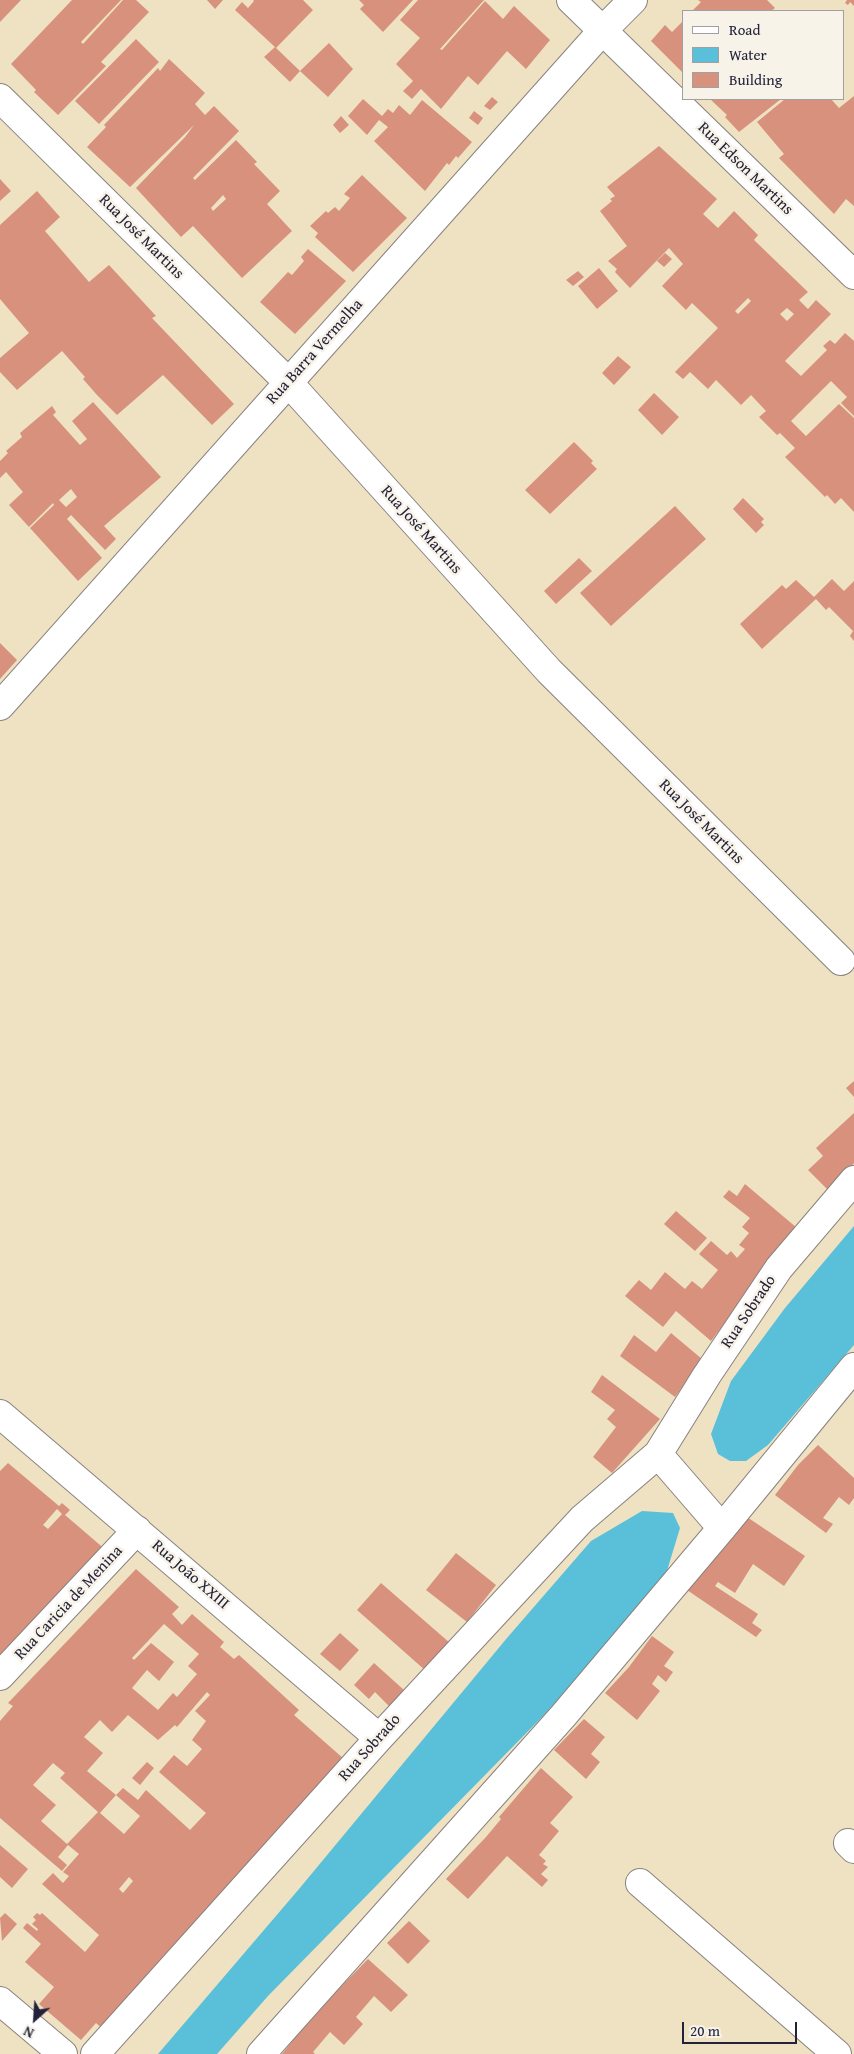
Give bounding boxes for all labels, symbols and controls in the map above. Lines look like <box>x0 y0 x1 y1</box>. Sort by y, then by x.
legend <box>682 10 844 100</box>
text: Road <box>729 19 760 40</box>
text: Water <box>729 44 767 65</box>
text: Building <box>729 69 782 90</box>
street label: Rua Edson Martins <box>693 119 797 219</box>
street label: Rua José Martins <box>95 191 187 283</box>
street label: Rua Barra Vermelha <box>263 295 367 409</box>
street label: Rua José Martins <box>376 482 466 578</box>
street label: Rua José Martins <box>655 776 747 868</box>
street label: Rua Sobrado <box>718 1272 780 1352</box>
street label: Rua João XXIII <box>147 1536 233 1614</box>
street label: Rua Caricia de Menina <box>11 1542 127 1664</box>
street label: Rua Sobrado <box>335 1710 405 1786</box>
north arrow <box>10 1994 60 2044</box>
scale bar <box>684 2012 799 2044</box>
text: 20 m <box>690 2020 720 2041</box>
text: N <box>20 2021 37 2044</box>

